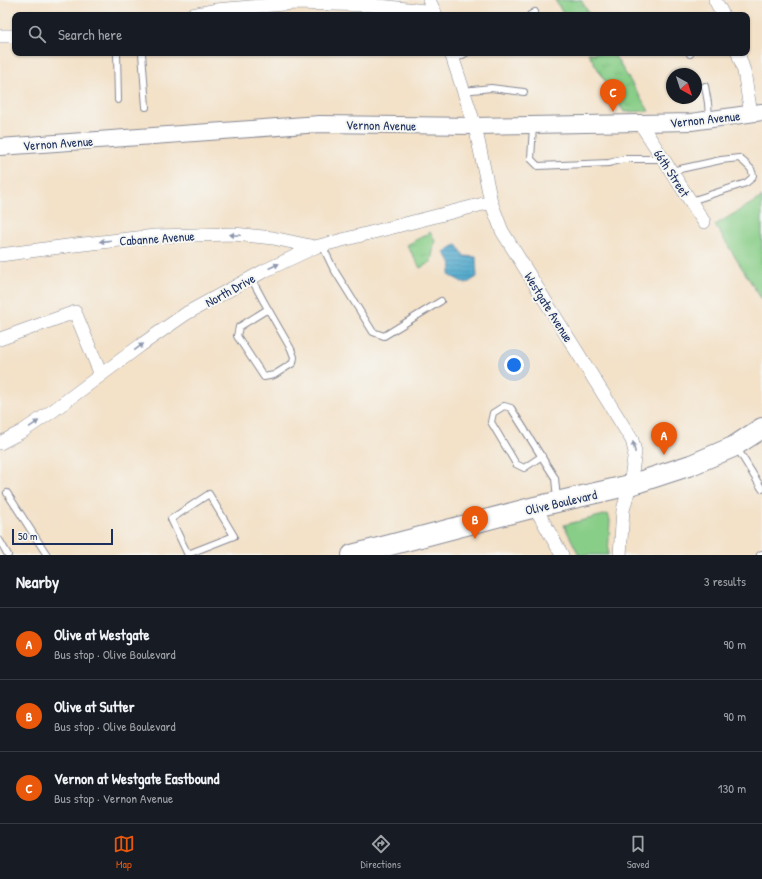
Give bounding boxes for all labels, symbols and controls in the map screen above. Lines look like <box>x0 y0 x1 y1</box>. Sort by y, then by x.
search box <box>12 12 750 56</box>
icon: search <box>26 23 48 45</box>
text: Search here <box>58 24 122 45</box>
north arrow <box>666 68 702 104</box>
pin: C <box>600 79 626 112</box>
street label: Vernon Avenue <box>669 106 741 132</box>
street label: Vernon Avenue <box>346 115 416 135</box>
street label: Vernon Avenue <box>22 132 94 154</box>
street label: 66th Street <box>650 146 694 201</box>
street label: Cabanne Avenue <box>119 226 195 250</box>
one-way arrow <box>229 231 241 238</box>
one-way arrow <box>99 238 111 245</box>
one-way arrow <box>268 263 280 269</box>
street label: North Drive <box>202 269 258 311</box>
street label: Westgate Avenue <box>520 269 578 345</box>
one-way arrow <box>133 343 144 351</box>
your location <box>504 355 524 375</box>
one-way arrow <box>29 420 39 428</box>
pin: A <box>651 422 677 455</box>
one-way arrow <box>630 440 636 453</box>
street label: Olive Boulevard <box>523 485 599 519</box>
pin: B <box>462 506 488 539</box>
scale bar <box>12 527 113 546</box>
text: 50 m <box>18 529 38 543</box>
text: Nearby <box>16 570 59 593</box>
text: 3 results <box>704 572 746 590</box>
text: Olive at Westgate <box>54 624 149 645</box>
text: A <box>26 635 32 653</box>
text: 90 m <box>724 635 746 653</box>
text: Bus stop · Olive Boulevard <box>54 645 176 663</box>
text: Olive at Sutter <box>54 696 135 717</box>
text: B <box>26 707 32 725</box>
text: 90 m <box>724 707 746 725</box>
text: Bus stop · Olive Boulevard <box>54 717 176 735</box>
text: Vernon at Westgate Eastbound <box>54 768 219 789</box>
text: C <box>25 779 33 797</box>
text: 130 m <box>718 779 746 797</box>
text: Bus stop · Vernon Avenue <box>54 789 173 807</box>
tab: Map <box>113 833 135 871</box>
tab: Directions <box>361 833 401 871</box>
tab: Saved <box>627 833 649 871</box>

